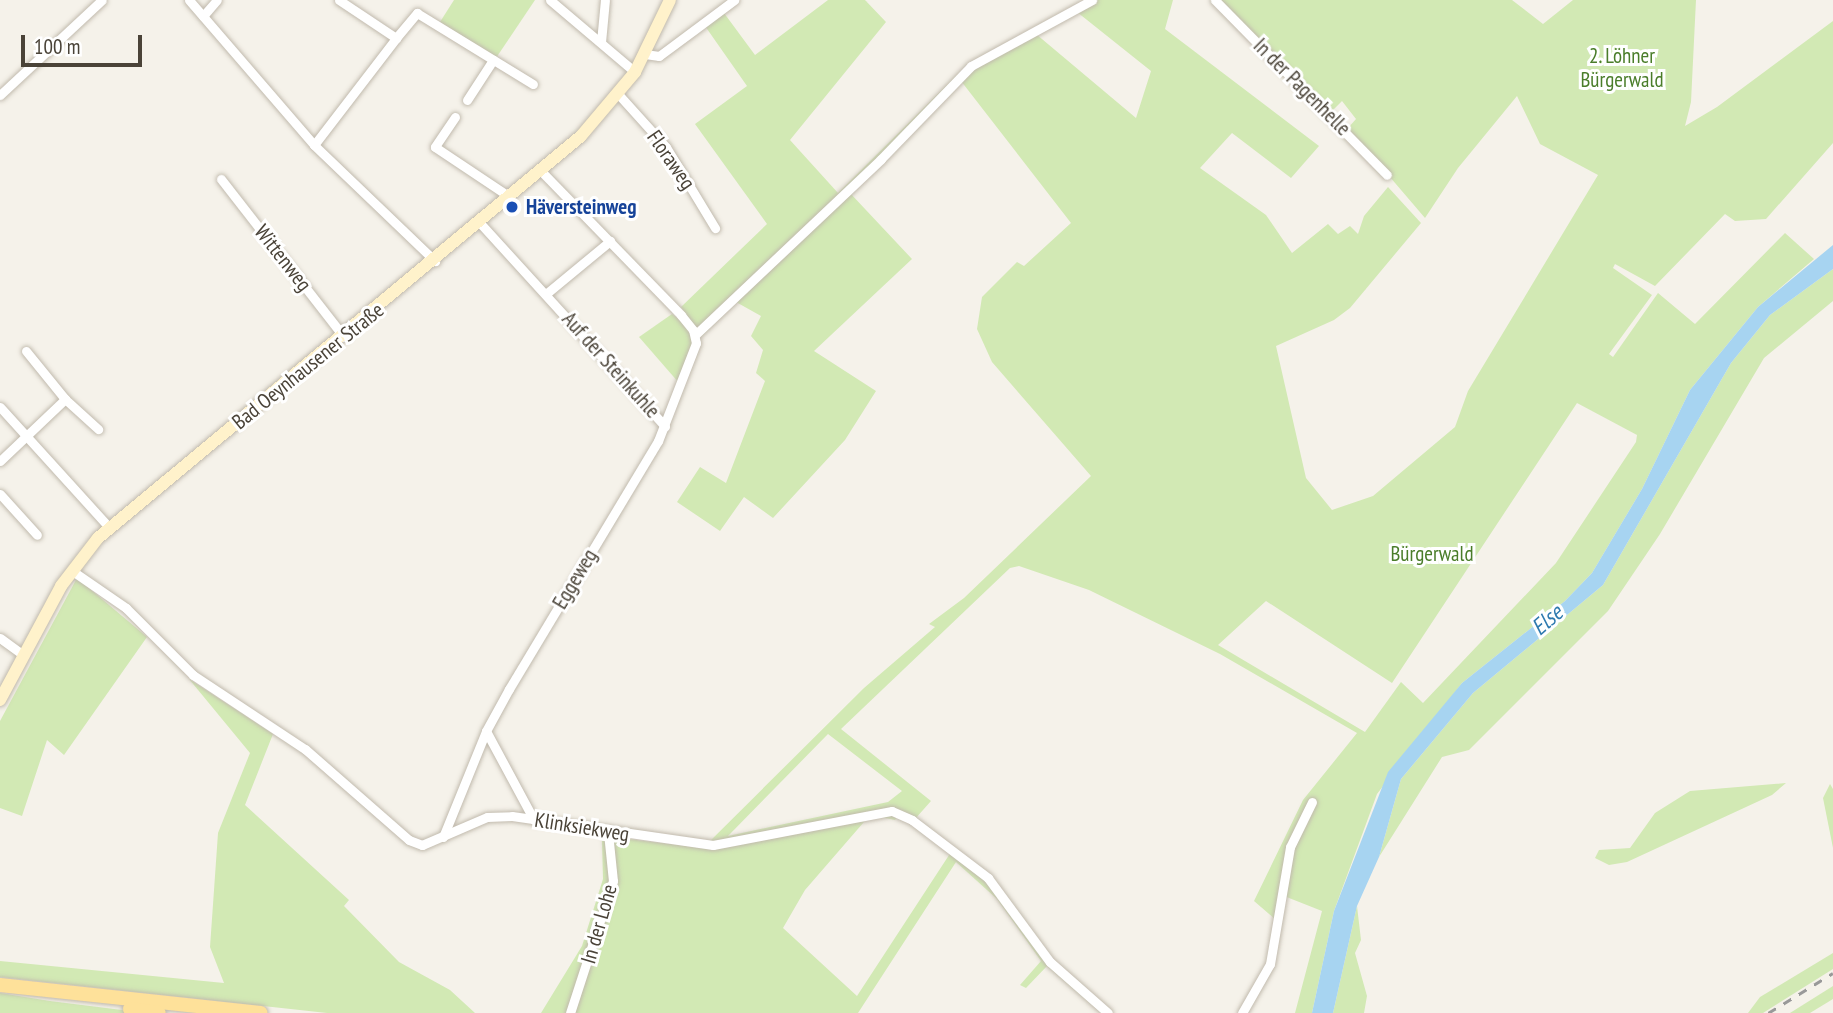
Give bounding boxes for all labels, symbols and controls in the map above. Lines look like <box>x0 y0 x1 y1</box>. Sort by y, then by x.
scale bar <box>24 21 145 65</box>
text: 100 m <box>34 33 80 60</box>
street label: In der Pagenhelle <box>1248 33 1356 141</box>
park label: 2. Löhner Bürgerwald <box>1580 43 1664 93</box>
street label: Floraweg <box>642 126 700 194</box>
place label: Häversteinweg <box>526 194 637 220</box>
marker: Häversteinweg <box>504 199 520 215</box>
street label: Wittenweg <box>249 220 317 296</box>
street label: Bad Oeynhausener Straße <box>227 297 389 435</box>
street label: Auf der Steinkuhle <box>557 307 665 423</box>
park label: Bürgerwald <box>1390 541 1474 567</box>
street label: Eggeweg <box>547 544 603 614</box>
water label: Else <box>1526 599 1568 641</box>
street label: Klinksiekweg <box>533 807 631 847</box>
street label: In der Lohe <box>576 881 622 967</box>

